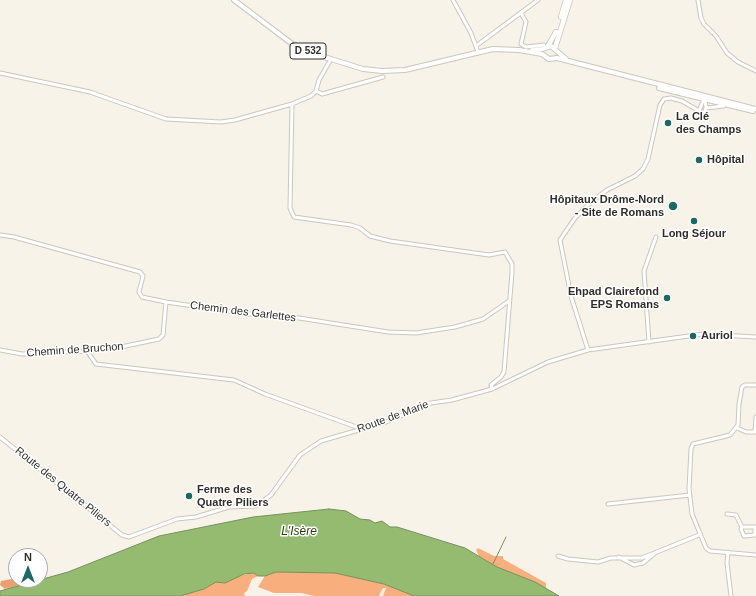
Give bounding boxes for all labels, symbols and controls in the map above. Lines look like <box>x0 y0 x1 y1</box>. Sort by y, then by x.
road number: D 532 <box>290 43 326 59</box>
place label: La Clé des Champs <box>676 110 741 136</box>
marker: La Clé des Champs <box>663 118 673 128</box>
place label: Hôpital <box>707 153 744 167</box>
marker: Hôpital <box>694 155 704 165</box>
place label: Hôpitaux Drôme-Nord - Site de Romans <box>550 193 664 219</box>
marker: Hôpitaux Drôme-Nord - Site de Romans <box>667 200 679 212</box>
marker: Long Séjour <box>689 216 699 226</box>
place label: Long Séjour <box>662 227 726 241</box>
place label: Ehpad Clairefond EPS Romans <box>568 285 659 311</box>
marker: Ehpad Clairefond EPS Romans <box>662 293 672 303</box>
street label: Chemin des Garlettes <box>189 299 297 325</box>
place label: Auriol <box>701 329 733 343</box>
marker: Auriol <box>688 331 698 341</box>
street label: Chemin de Bruchon <box>26 340 124 360</box>
street label: Route de Marie <box>355 398 431 436</box>
street label: Route des Quatre Piliers <box>12 444 114 530</box>
place label: Ferme des Quatre Piliers <box>197 483 269 509</box>
marker: Ferme des Quatre Piliers <box>184 491 194 501</box>
water label: L'Isère <box>281 525 317 539</box>
north arrow <box>8 548 48 588</box>
text: N <box>24 551 32 563</box>

